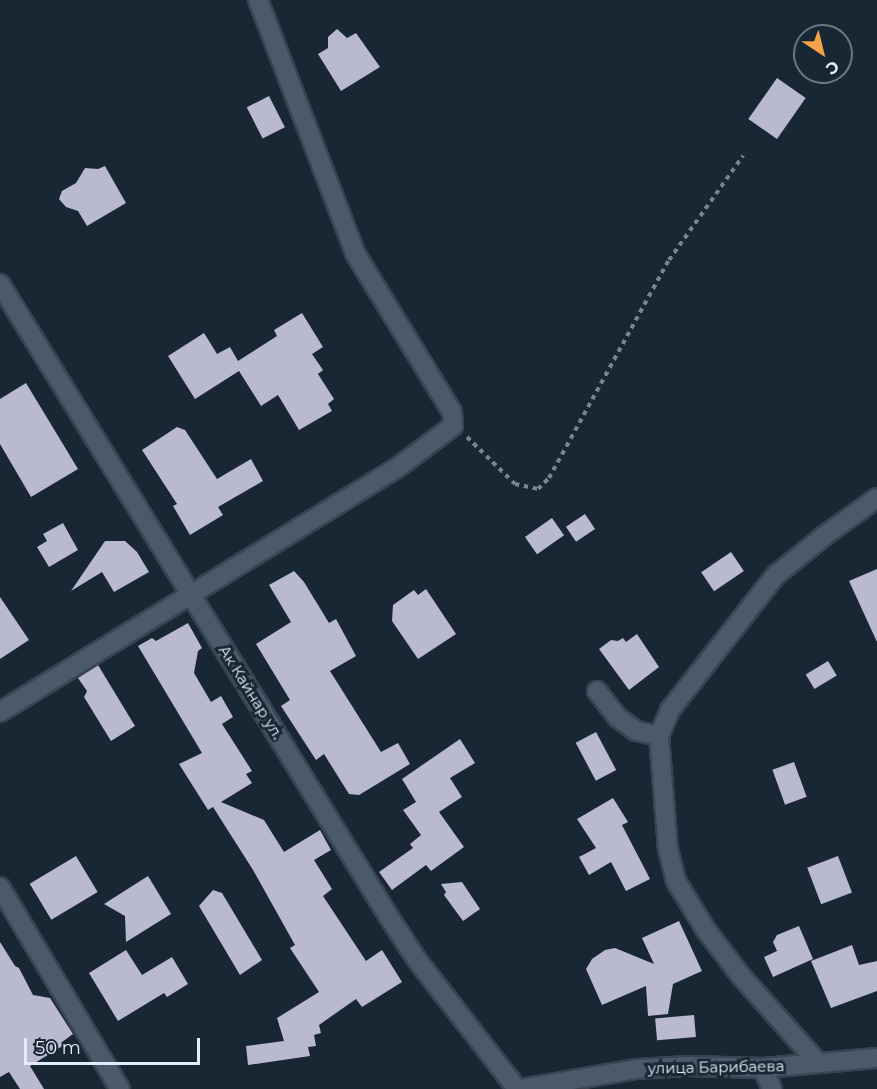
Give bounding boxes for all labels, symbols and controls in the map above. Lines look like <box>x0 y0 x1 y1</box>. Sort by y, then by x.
north arrow <box>793 24 853 84</box>
text: С <box>822 56 843 79</box>
street label: Ак Кайнар ул. <box>215 642 287 742</box>
scale bar <box>27 1026 202 1064</box>
text: 50 m <box>35 1037 81 1059</box>
street label: улица Барибаева <box>647 1057 785 1077</box>

